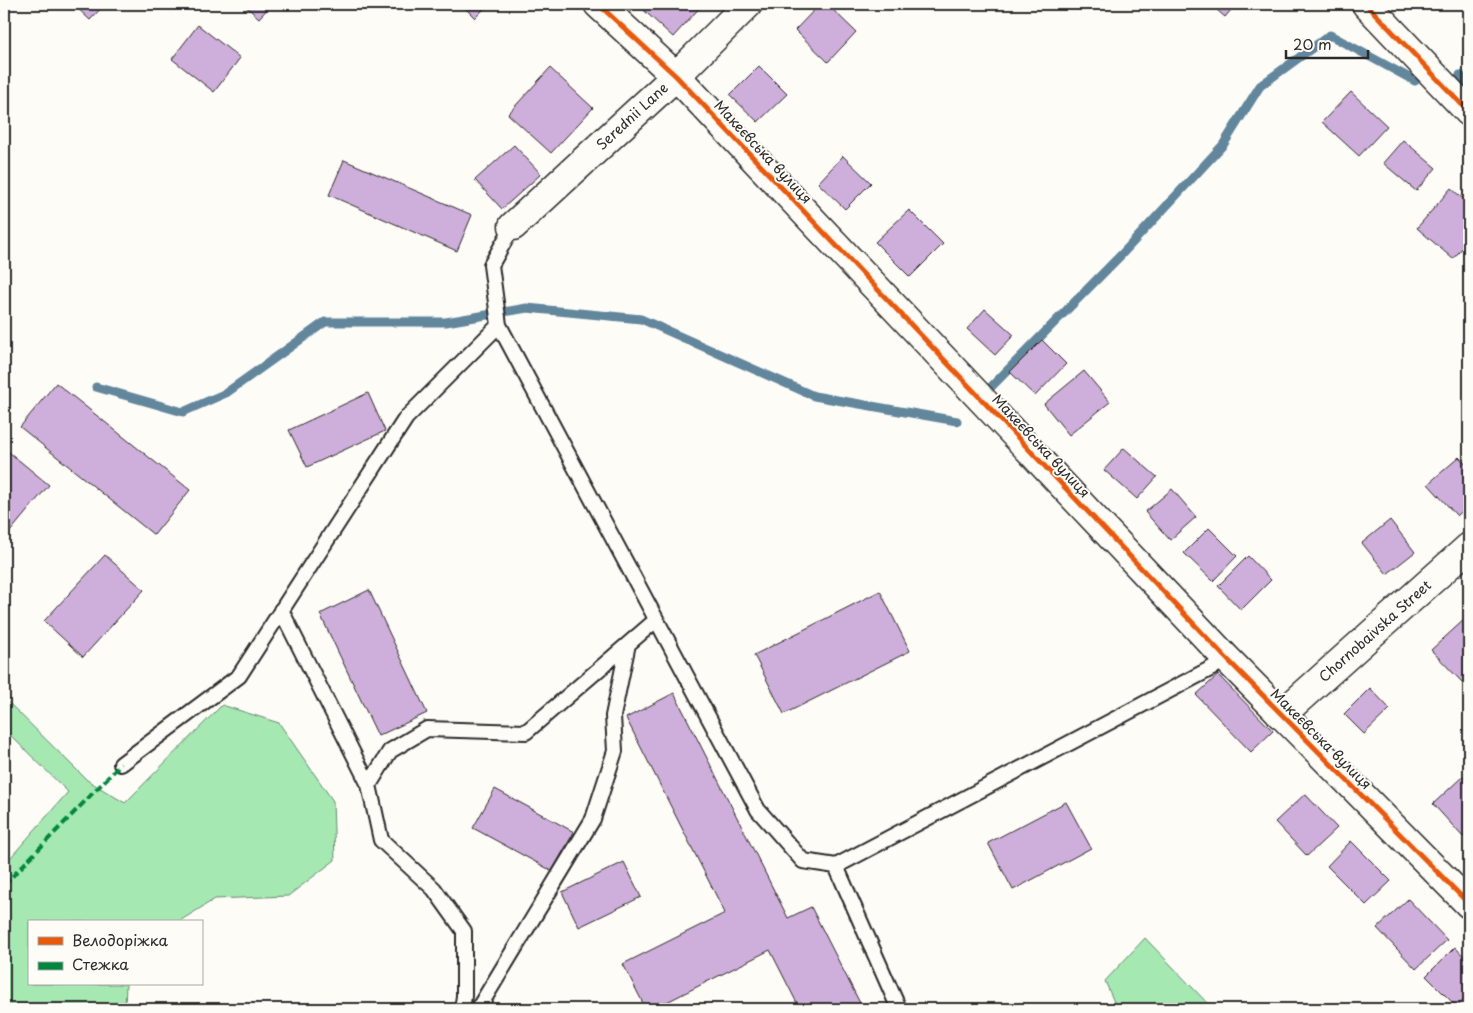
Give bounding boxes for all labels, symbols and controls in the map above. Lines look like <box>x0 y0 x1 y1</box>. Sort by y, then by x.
scale bar <box>1286 28 1368 60</box>
text: 20 m <box>1293 32 1332 55</box>
street label: Serednii Lane <box>591 77 672 154</box>
street label: Макеєвська вулиця <box>710 95 817 208</box>
street label: Макеєвська вулиця <box>988 389 1095 502</box>
street label: Chornobaivska Street <box>1314 575 1435 687</box>
street label: Макеєвська вулиця <box>1266 683 1377 794</box>
legend <box>28 920 202 986</box>
text: Велодоріжка <box>72 928 168 951</box>
text: Стежка <box>72 952 129 975</box>

